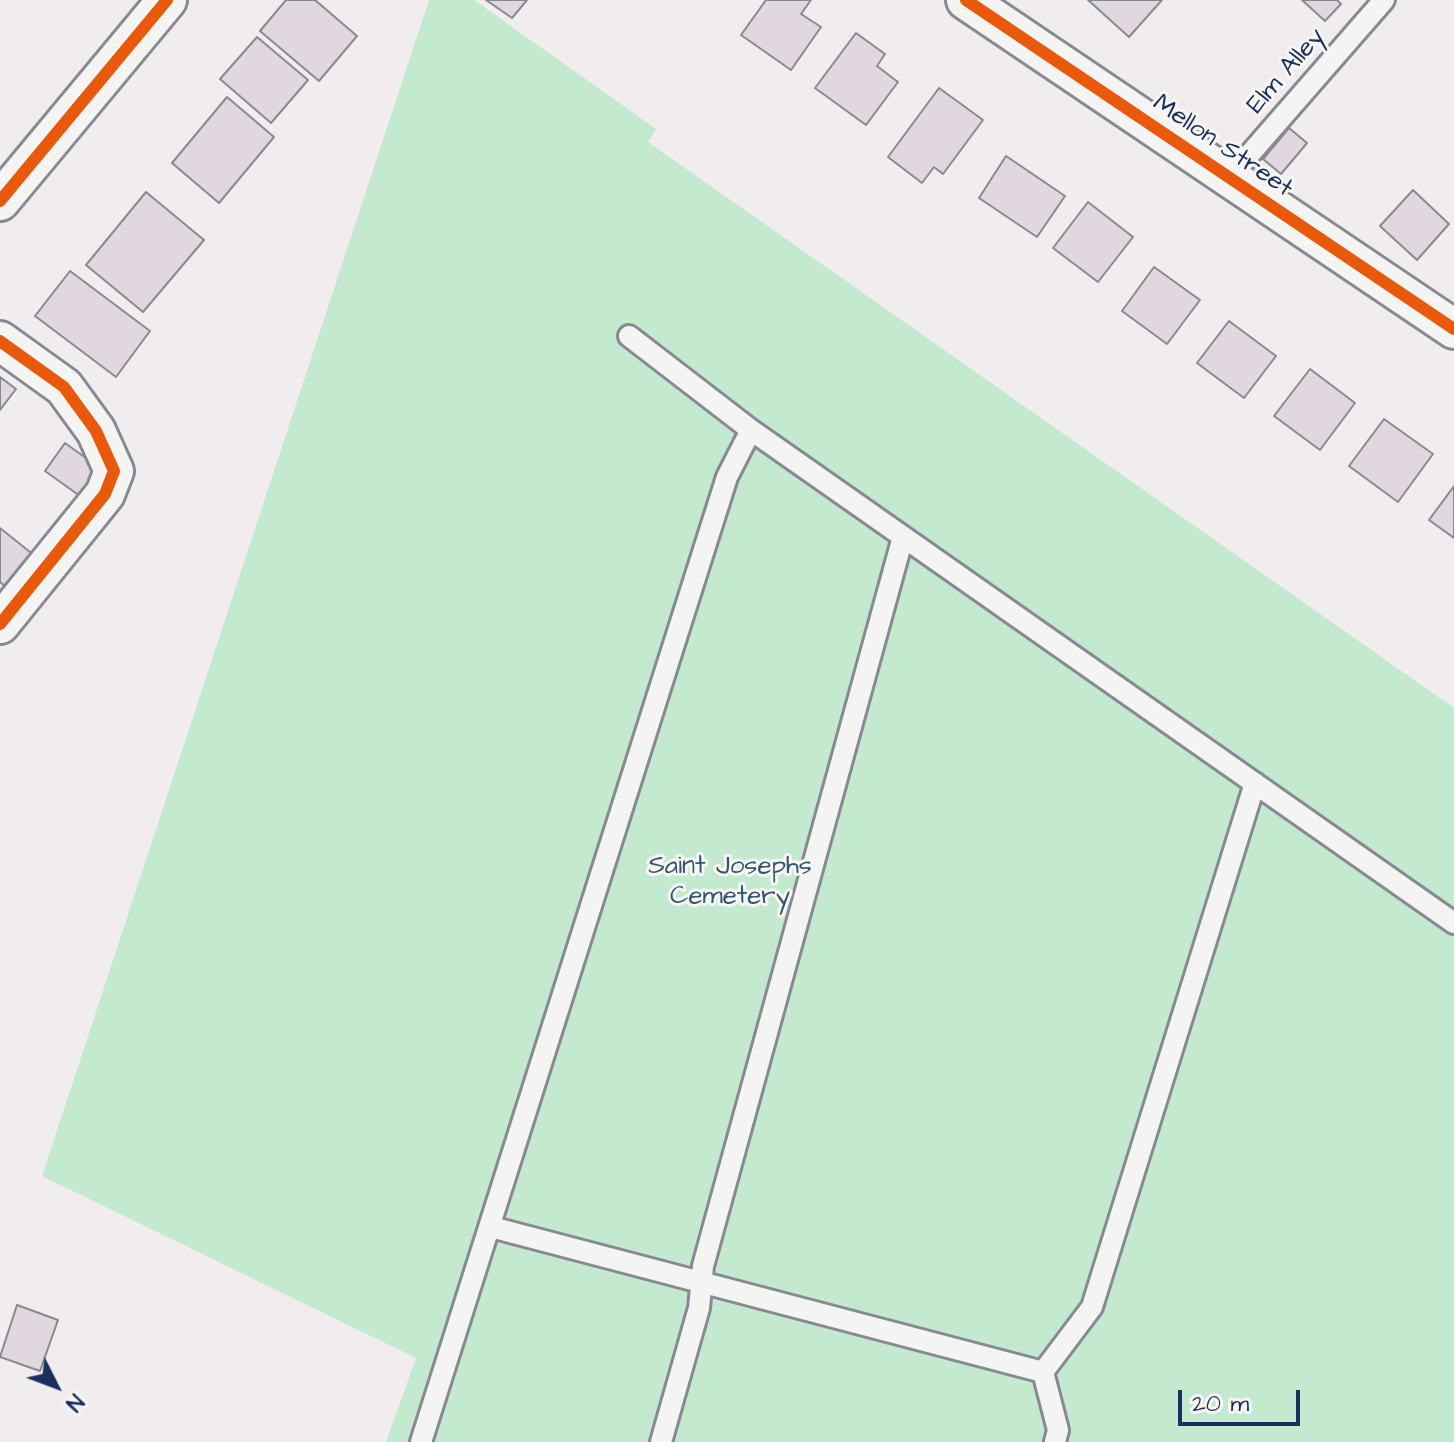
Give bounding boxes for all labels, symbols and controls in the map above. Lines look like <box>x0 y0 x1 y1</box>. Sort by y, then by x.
street label: Elm Alley <box>1241 23 1333 121</box>
street label: Mellon Street <box>1146 89 1298 205</box>
park label: Saint Josephs Cemetery <box>648 852 812 914</box>
north arrow <box>16 1346 96 1426</box>
scale bar <box>1182 1374 1304 1424</box>
text: N <box>58 1387 90 1418</box>
text: 20 m <box>1192 1387 1249 1421</box>

